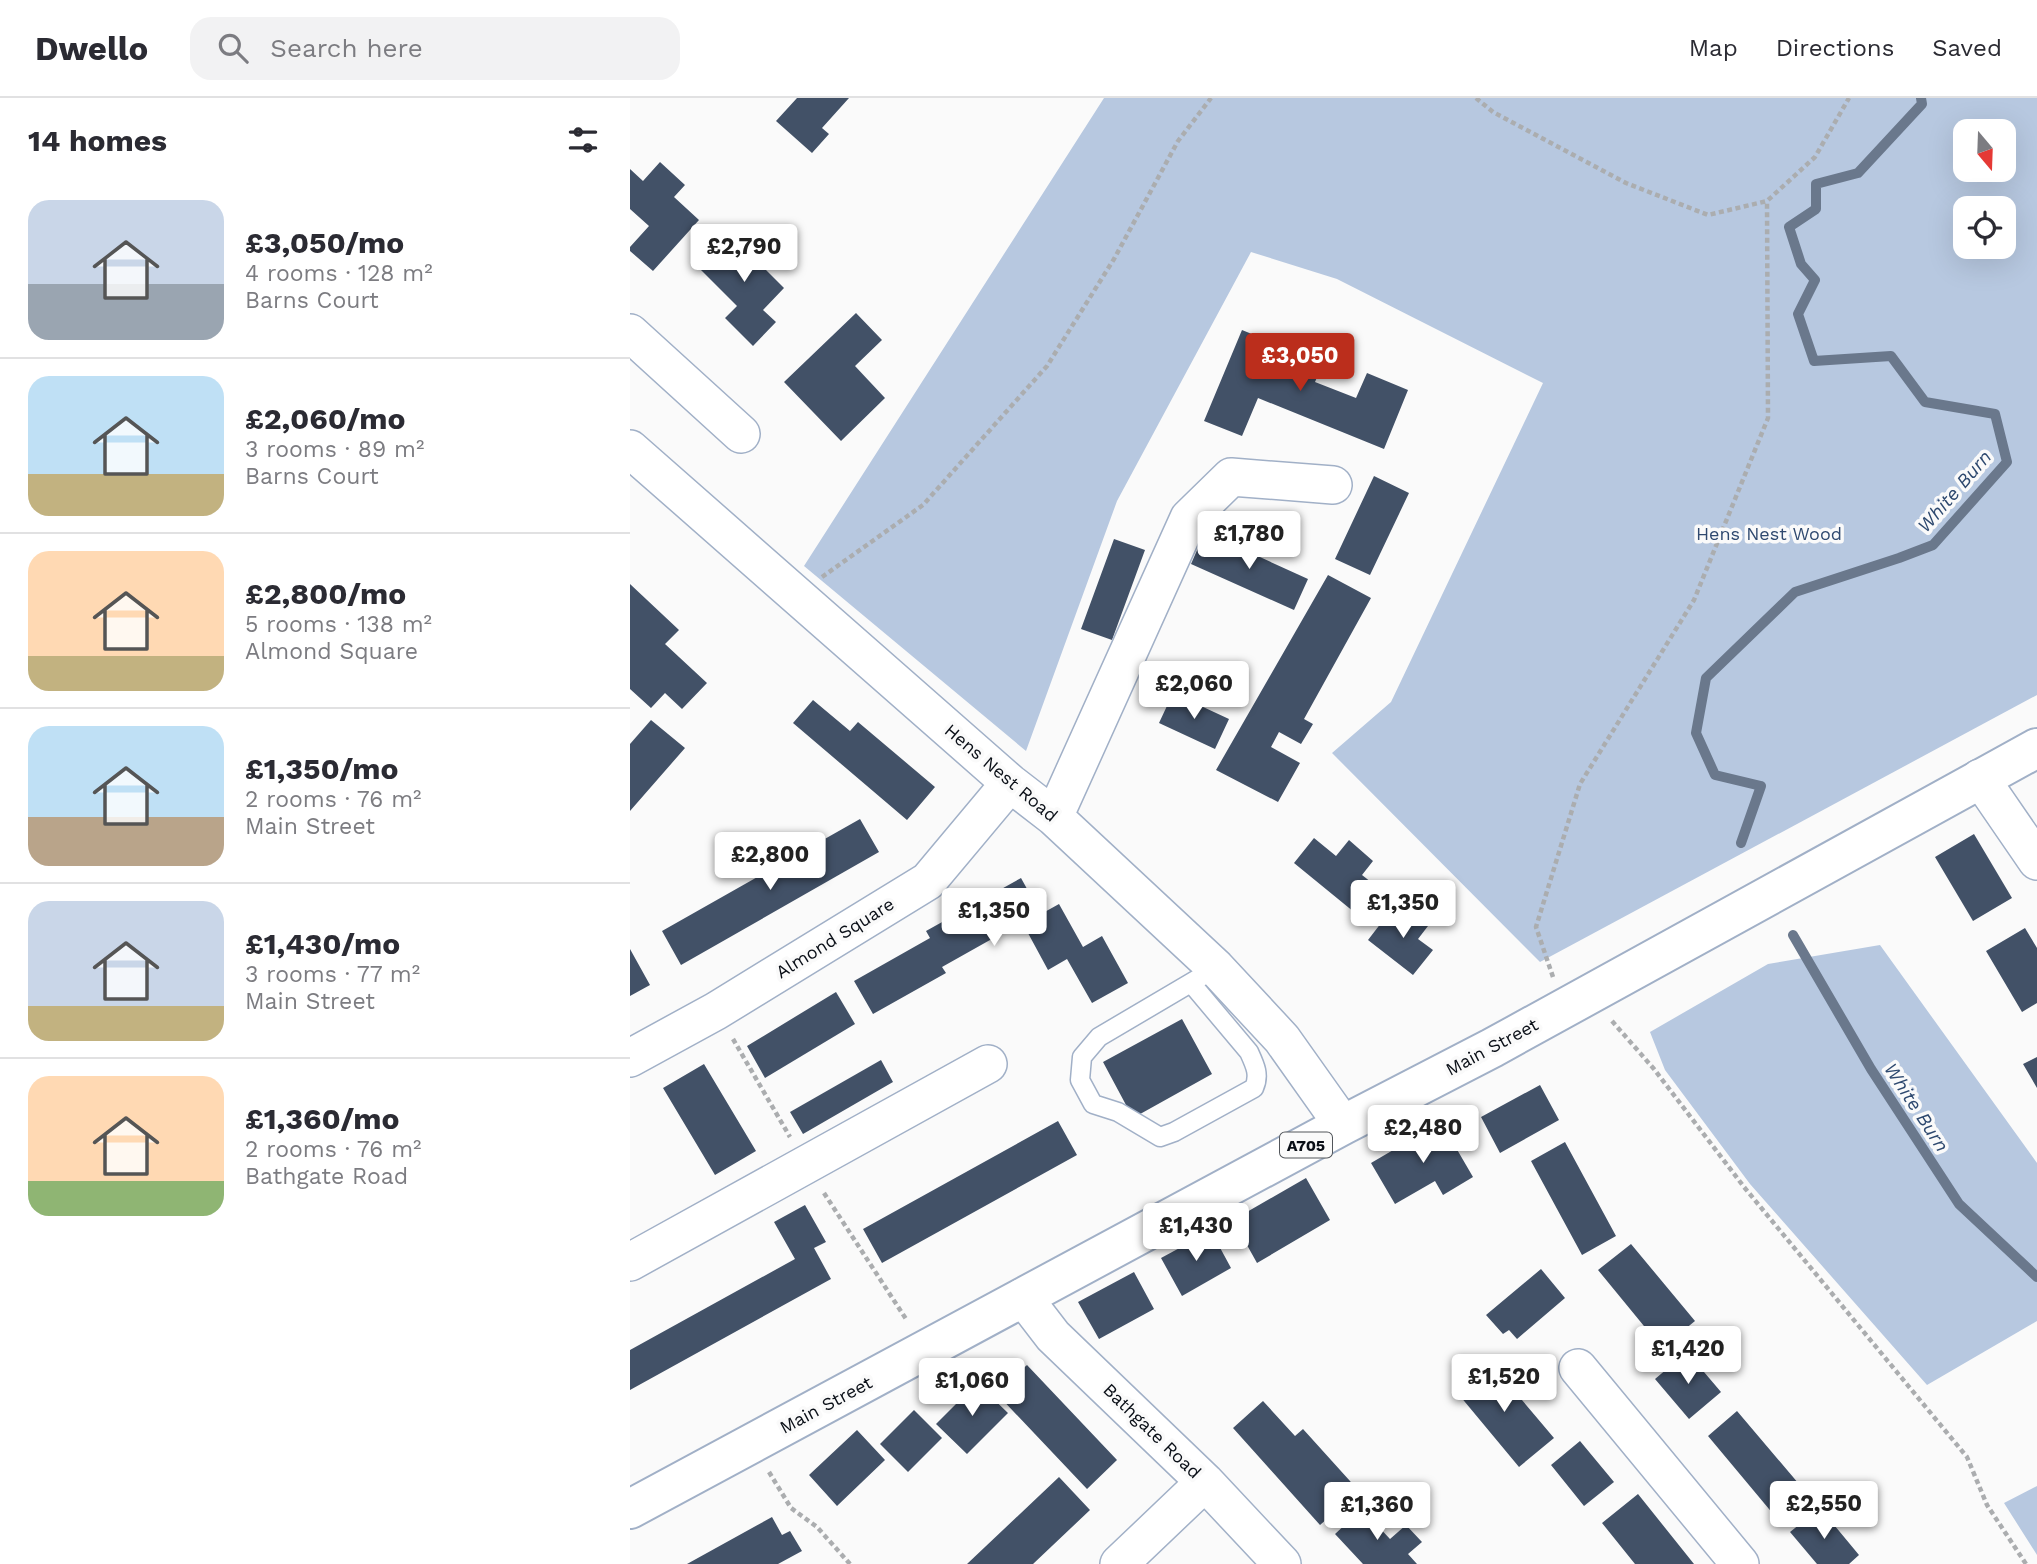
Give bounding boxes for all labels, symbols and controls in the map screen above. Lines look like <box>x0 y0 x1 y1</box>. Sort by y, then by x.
search box <box>190 17 680 80</box>
text: Dwello <box>35 29 148 68</box>
icon: search <box>214 29 252 67</box>
text: Search here <box>270 33 423 63</box>
text: Map <box>1689 34 1738 62</box>
text: Directions <box>1776 34 1894 62</box>
text: Saved <box>1932 34 2002 62</box>
north arrow <box>1953 119 2016 182</box>
map controls <box>1953 119 2016 259</box>
icon: filters <box>564 121 602 159</box>
text: 14 homes <box>28 123 167 158</box>
button: locate <box>1953 196 2016 259</box>
text: £3,050/mo <box>245 225 404 260</box>
pin: £2,790 <box>687 225 801 284</box>
icon: home <box>84 228 168 312</box>
text: £2,790 <box>706 233 782 260</box>
text: 4 rooms · 128 m² <box>245 260 433 287</box>
text: Barns Court <box>245 287 379 314</box>
pin: £3,050 <box>1243 334 1357 393</box>
text: £3,050 <box>1261 342 1339 369</box>
text: £2,060/mo <box>245 401 406 436</box>
icon: home <box>84 404 168 488</box>
text: 3 rooms · 89 m² <box>245 436 424 463</box>
water label: White Burn <box>1912 446 1996 537</box>
text: Barns Court <box>245 463 379 490</box>
pin: £1,780 <box>1192 512 1306 571</box>
text: £1,780 <box>1213 520 1285 547</box>
park label: Hens Nest Wood <box>1696 523 1842 544</box>
text: £2,800/mo <box>245 576 406 611</box>
icon: home <box>84 579 168 663</box>
text: 5 rooms · 138 m² <box>245 611 432 638</box>
text: Almond Square <box>245 638 418 665</box>
pin: £2,060 <box>1137 662 1251 721</box>
text: £2,060 <box>1155 670 1233 697</box>
street label: Hens Nest Road <box>941 719 1062 826</box>
text: £1,350/mo <box>245 751 398 786</box>
icon: home <box>84 754 168 838</box>
text: 2 rooms · 76 m² <box>245 786 421 813</box>
text: Main Street <box>245 813 375 840</box>
pin: £2,800 <box>713 832 827 892</box>
text: £2,800 <box>731 841 809 868</box>
pin: £1,350 <box>1346 880 1460 940</box>
pin: £1,350 <box>937 888 1051 948</box>
text: £1,350 <box>1367 889 1439 916</box>
street label: Almond Square <box>772 893 898 982</box>
text: £1,350 <box>958 897 1030 924</box>
text: £1,430/mo <box>245 926 400 961</box>
icon: home <box>84 929 168 1013</box>
text: 3 rooms · 77 m² <box>245 961 420 988</box>
text: Main Street <box>245 988 375 1015</box>
street label: Main Street <box>1442 1013 1542 1080</box>
water label: White Burn <box>1879 1058 1954 1156</box>
text: £1,360/mo <box>245 1101 399 1136</box>
icon: home <box>84 1104 168 1188</box>
pin: £2,480 <box>1366 1105 1480 1165</box>
text: £2,480 <box>1384 1114 1462 1141</box>
road number: A705 <box>1280 1133 1332 1158</box>
text: 2 rooms · 76 m² <box>245 1136 421 1163</box>
text: Bathgate Road <box>245 1163 408 1190</box>
pin: £1,430 <box>1139 1204 1253 1263</box>
text: £1,430 <box>1159 1212 1233 1239</box>
pin: £1,420 <box>1631 1326 1745 1386</box>
text: £1,420 <box>1651 1335 1725 1362</box>
pin: £1,520 <box>1447 1354 1561 1414</box>
pin: £1,060 <box>915 1358 1029 1418</box>
text: £1,520 <box>1468 1363 1540 1390</box>
text: £1,060 <box>935 1367 1009 1394</box>
street label: Main Street <box>776 1371 876 1438</box>
street label: Bathgate Road <box>1099 1379 1206 1483</box>
pin: £1,360 <box>1320 1482 1434 1542</box>
pin: £2,550 <box>1767 1482 1881 1541</box>
text: £2,550 <box>1786 1490 1862 1517</box>
text: £1,360 <box>1340 1491 1414 1518</box>

